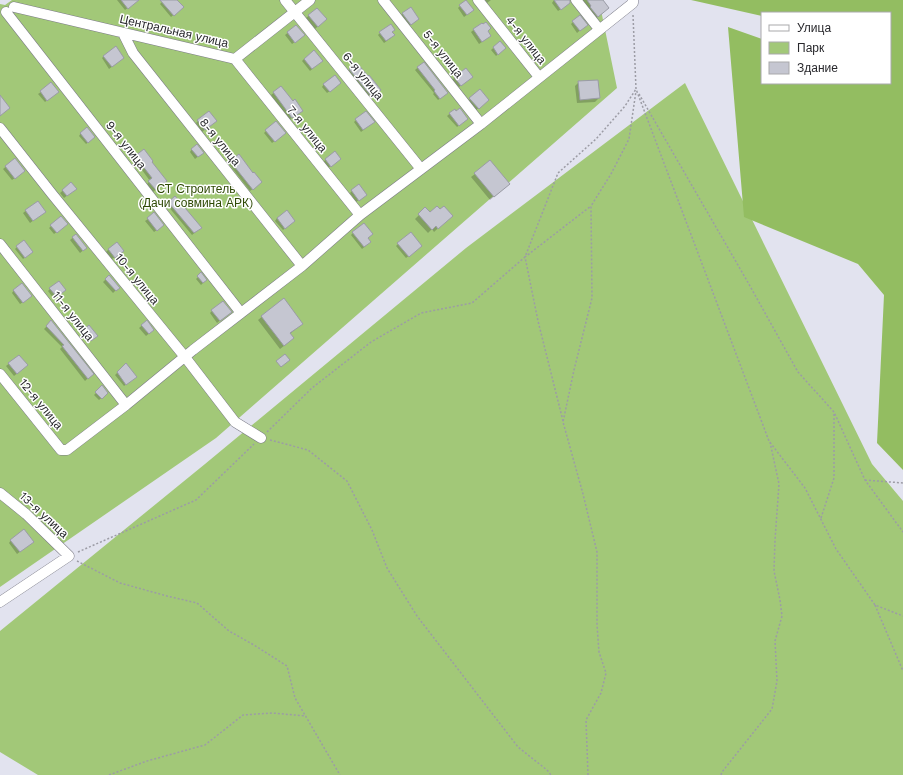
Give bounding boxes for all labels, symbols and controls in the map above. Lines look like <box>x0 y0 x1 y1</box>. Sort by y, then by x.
street label: Центральная улица <box>118 12 230 50</box>
legend <box>761 12 891 84</box>
street label: 4-я улица <box>503 13 549 67</box>
text: Улица <box>797 21 831 35</box>
street label: 5-я улица <box>420 27 466 81</box>
text: Парк <box>797 41 825 55</box>
street label: 6-я улица <box>340 49 387 103</box>
text: Здание <box>797 61 838 75</box>
street label: 7-я улица <box>284 103 330 155</box>
street label: 8-я улица <box>197 115 244 169</box>
street label: 9-я улица <box>103 118 149 172</box>
park label: СТ Строитель (Дачи совмина АРК) <box>139 182 253 210</box>
street label: 10-я улица <box>112 251 162 308</box>
street label: 11-я улица <box>49 288 97 344</box>
street label: 12-я улица <box>16 376 66 432</box>
street label: 13-я улица <box>17 489 71 541</box>

